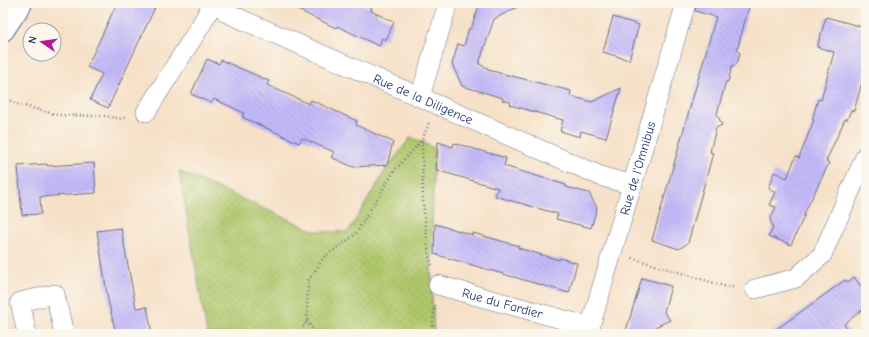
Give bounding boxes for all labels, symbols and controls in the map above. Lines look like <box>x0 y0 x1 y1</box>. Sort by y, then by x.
north arrow <box>22 22 62 62</box>
text: N <box>26 35 40 45</box>
street label: Rue de la Diligence <box>371 70 476 127</box>
street label: Rue de l'Omnibus <box>616 120 658 217</box>
street label: Rue du Fardier <box>461 285 545 321</box>

